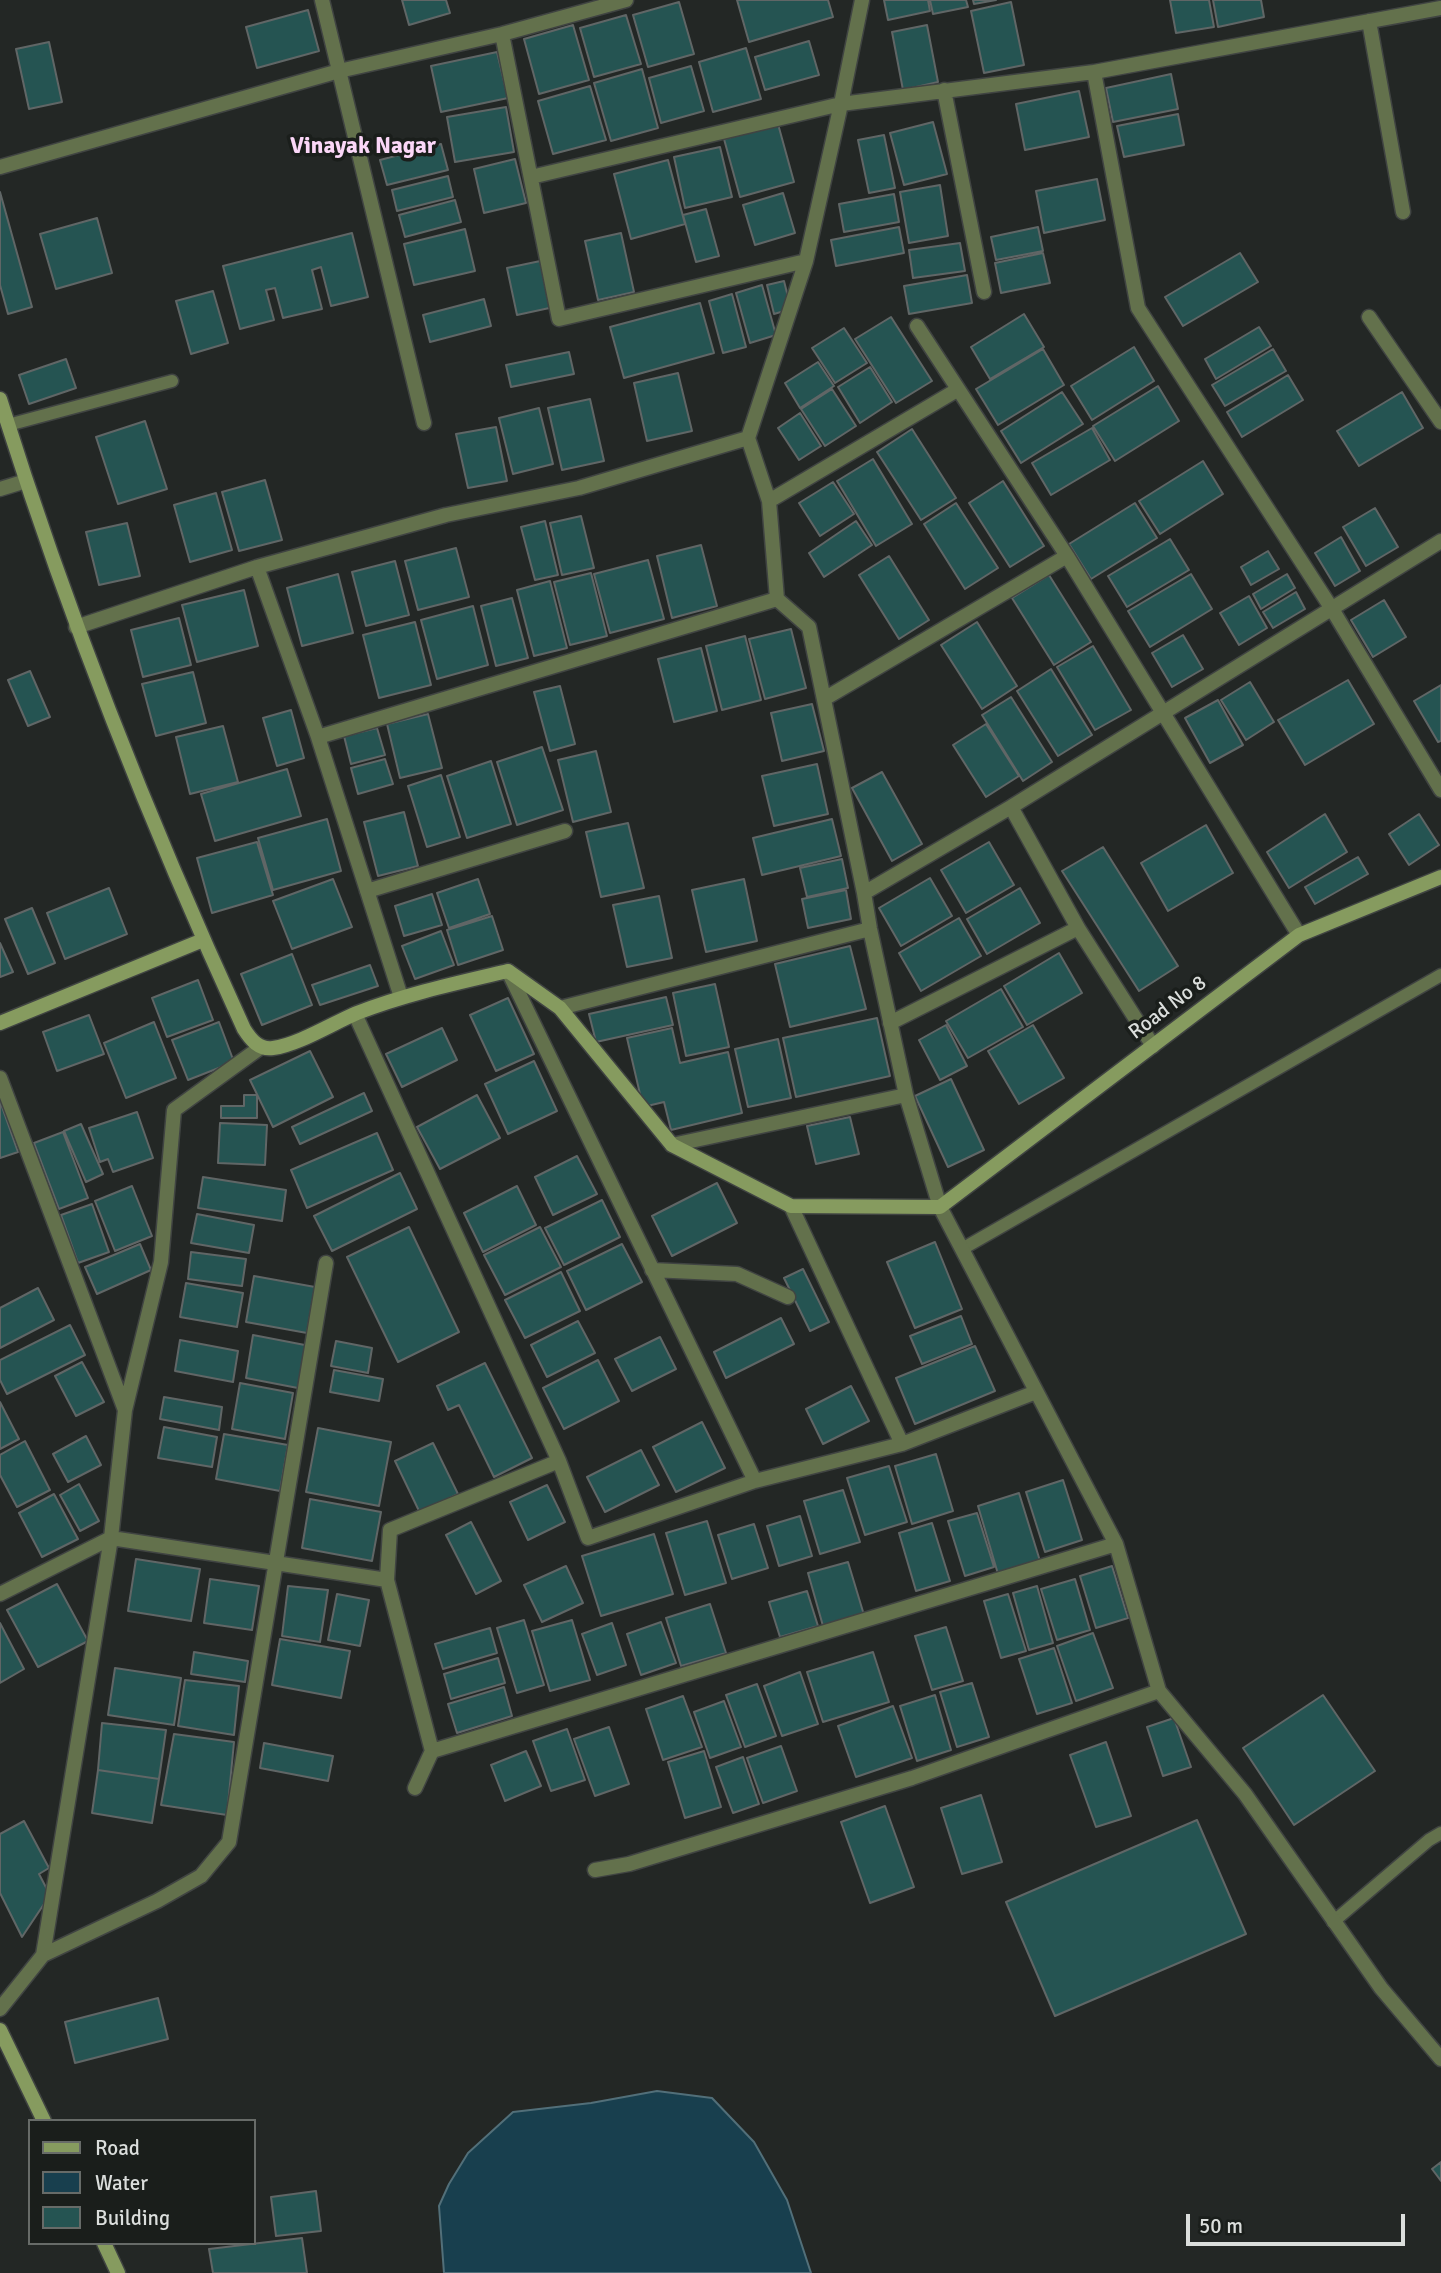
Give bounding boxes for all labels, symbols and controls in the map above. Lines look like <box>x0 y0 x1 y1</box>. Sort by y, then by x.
district label: Vinayak Nagar <box>290 133 436 161</box>
street label: Road No 8 <box>1124 971 1212 1045</box>
legend <box>28 2119 256 2245</box>
text: Road <box>95 2135 140 2161</box>
text: Water <box>95 2170 148 2196</box>
scale bar <box>1189 2200 1408 2244</box>
text: Building <box>95 2205 170 2231</box>
text: 50 m <box>1199 2213 1243 2239</box>

